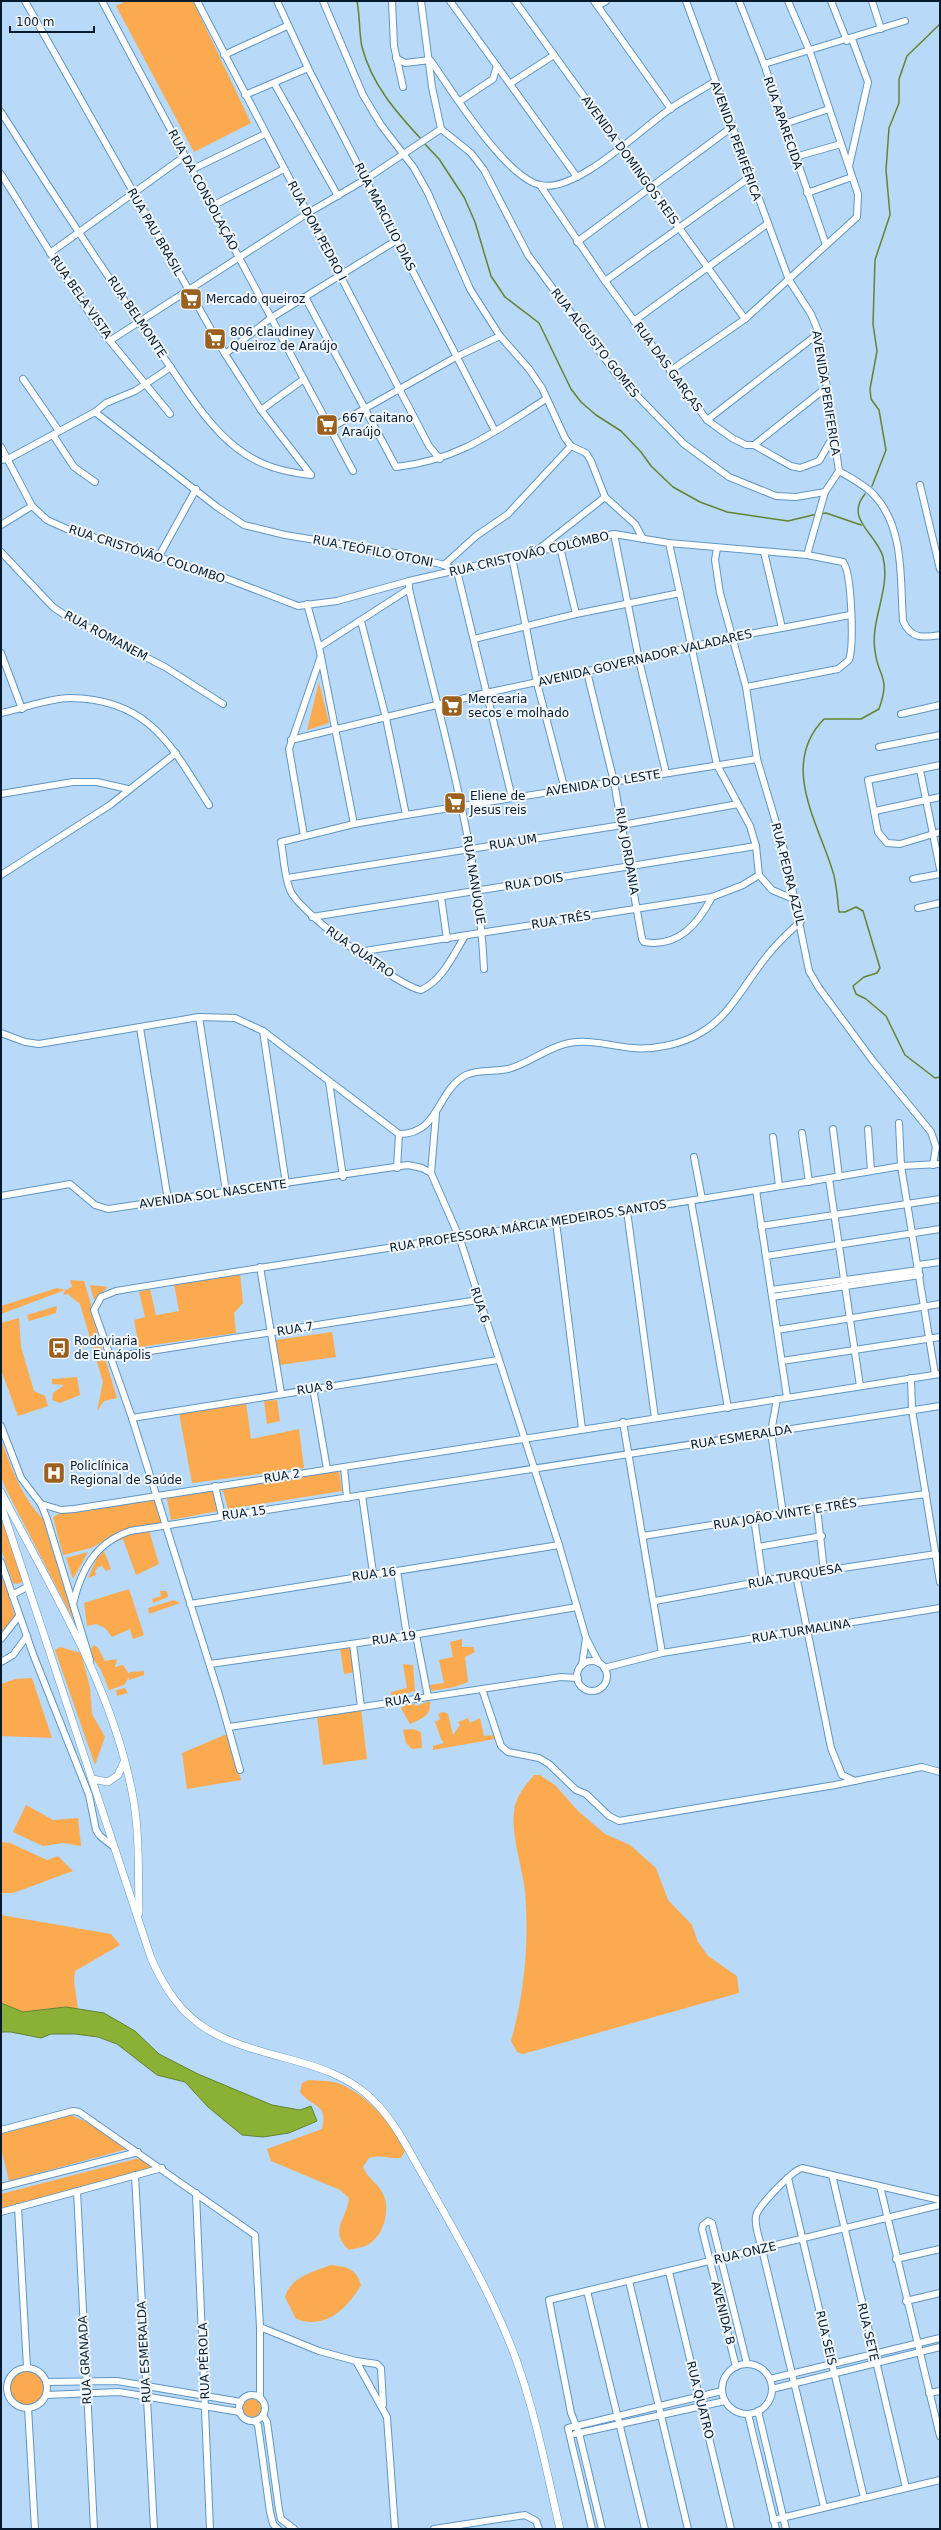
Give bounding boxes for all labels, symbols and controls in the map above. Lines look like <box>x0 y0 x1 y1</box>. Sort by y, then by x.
scale bar <box>10 8 94 34</box>
text: 100 m <box>16 15 54 29</box>
street label: RUA APARECIDA <box>761 75 806 172</box>
street label: AVENIDA PERIFÉRICA <box>708 79 765 204</box>
street label: AVENIDA DOMINGOS REIS <box>579 93 681 227</box>
street label: RUA DA CONSOLAÇÃO <box>165 127 242 253</box>
street label: RUA MARCILIO DIAS <box>352 161 418 273</box>
street label: RUA DOM PEDRO I <box>285 179 349 283</box>
street label: RUA PAU BRASIL <box>124 186 186 278</box>
street label: RUA BELA VISTA <box>47 253 115 342</box>
street label: RUA BELMONTE <box>105 274 169 360</box>
supermarket icon: Mercado queiroz <box>178 286 204 312</box>
street label: RUA ALGUSTO GOMES <box>548 286 642 400</box>
place label: Mercado queiroz <box>206 292 305 306</box>
street label: RUA DAS GARÇAS <box>631 319 705 415</box>
place label: 806 claudiney Queiroz de Araújo <box>230 325 337 353</box>
supermarket icon: 806 claudiney Queiroz de Araújo <box>202 326 228 352</box>
street label: AVENIDA PERIFERICA <box>809 329 843 457</box>
place label: 667 caitano Araújo <box>342 411 413 439</box>
supermarket icon: 667 caitano Araújo <box>314 412 340 438</box>
street label: RUA CRISTÓVÃO COLOMBO <box>67 521 227 586</box>
street label: RUA CRISTOVÃO COLÔMBO <box>447 528 610 579</box>
street label: RUA TEÓFILO OTONI <box>312 531 435 570</box>
street label: RUA ROMANEM <box>62 608 150 664</box>
street label: AVENIDA GOVERNADOR VALADARES <box>537 627 753 689</box>
place label: Mercearia secos e molhado <box>468 692 569 720</box>
supermarket icon: Mercearia secos e molhado <box>439 693 465 719</box>
street label: AVENIDA DO LESTE <box>545 767 661 799</box>
place label: Eliene de Jesus reis <box>469 789 526 817</box>
supermarket icon: Eliene de Jesus reis <box>442 790 468 816</box>
street label: RUA JORDANIA <box>612 806 642 897</box>
street label: RUA PEDRA AZUL <box>769 821 808 927</box>
street label: RUA UM <box>488 831 538 853</box>
street label: RUA NANUQUE <box>460 835 488 925</box>
street label: RUA DOIS <box>504 870 564 894</box>
street label: RUA TRÊS <box>530 907 592 932</box>
street label: RUA QUATRO <box>323 923 397 981</box>
street label: AVENIDA SOL NASCENTE <box>138 1177 288 1211</box>
street label: RUA PROFESSORA MÁRCIA MEDEIROS SANTOS <box>388 1196 668 1255</box>
street label: RUA 6 <box>468 1285 492 1325</box>
street label: RUA 7 <box>276 1319 314 1339</box>
place label: Rodoviaria de Eunápolis <box>74 1334 151 1362</box>
bus stop icon: Rodoviaria de Eunápolis <box>46 1335 72 1361</box>
street label: RUA 8 <box>296 1378 334 1398</box>
street label: RUA ESMERALDA <box>689 1422 793 1452</box>
place label: Policlínica Regional de Saúde <box>70 1459 182 1487</box>
hospital icon: Policlínica Regional de Saúde <box>41 1460 67 1486</box>
street label: RUA 2 <box>263 1466 301 1486</box>
street label: RUA JOÃO VINTE E TRÊS <box>712 1495 858 1532</box>
street label: RUA 15 <box>221 1503 267 1523</box>
street label: RUA TURQUESA <box>747 1561 844 1591</box>
street label: RUA 16 <box>351 1564 397 1584</box>
street label: RUA TURMALINA <box>751 1616 852 1646</box>
street label: RUA 19 <box>371 1628 417 1648</box>
street label: RUA 4 <box>384 1690 422 1710</box>
street label: RUA ONZE <box>713 2239 777 2267</box>
street label: AVENIDA B <box>708 2280 738 2346</box>
street label: RUA ESMERALDA <box>134 2300 154 2403</box>
street label: RUA SETE <box>855 2302 881 2362</box>
street label: RUA SEIS <box>813 2309 839 2367</box>
street label: RUA GRANADA <box>76 2314 94 2405</box>
street label: RUA PÉROLA <box>195 2322 212 2400</box>
street label: RUA QUATRO <box>684 2360 716 2440</box>

